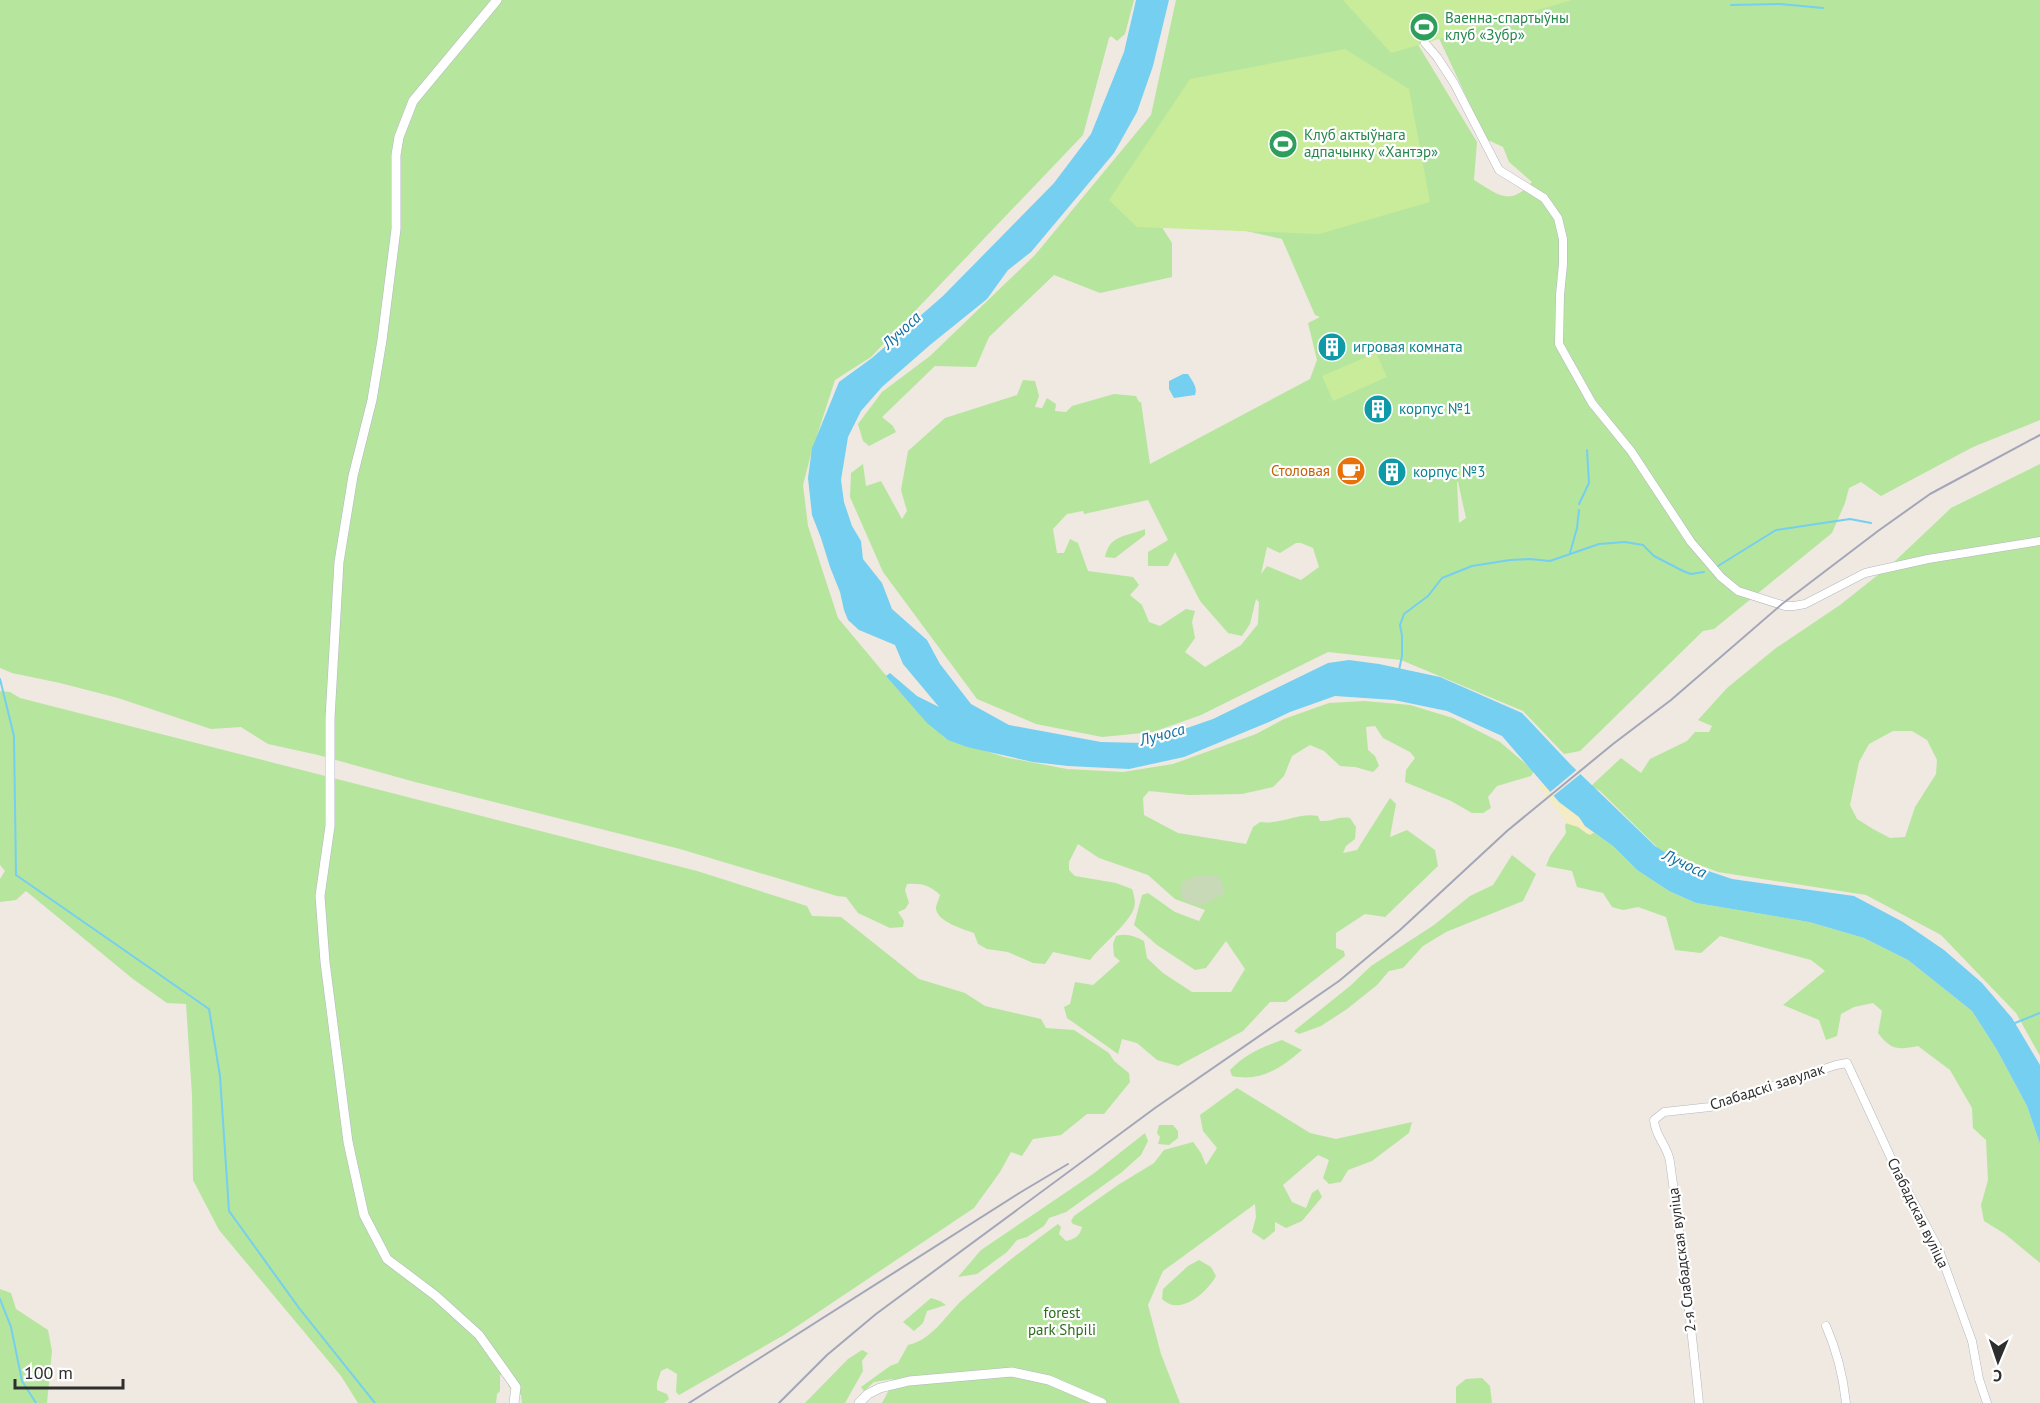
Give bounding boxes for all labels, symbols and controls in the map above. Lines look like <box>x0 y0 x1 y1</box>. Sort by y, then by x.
place label: Ваенна-спартыўны клуб «Зубр» <box>1445 8 1569 44</box>
sports icon: Ваенна-спартыўны клуб «Зубр» <box>1408 11 1440 43</box>
place label: Клуб актыўнага адпачынку «Хантэр» <box>1304 125 1438 161</box>
sports icon: Клуб актыўнага адпачынку «Хантэр» <box>1267 128 1299 160</box>
water label: Лучоса <box>877 307 925 354</box>
building icon: игровая комната <box>1316 331 1348 363</box>
place label: игровая комната <box>1353 337 1463 356</box>
building icon: корпус №1 <box>1362 393 1394 425</box>
place label: корпус №1 <box>1399 399 1471 418</box>
cafe icon: Столовая <box>1335 455 1367 487</box>
building icon: корпус №3 <box>1376 456 1408 488</box>
place label: Столовая <box>1271 461 1330 480</box>
place label: корпус №3 <box>1413 462 1485 481</box>
water label: Лучоса <box>1136 718 1187 750</box>
water label: Лучоса <box>1659 844 1710 882</box>
street label: Слабадскі завулак <box>1707 1059 1827 1114</box>
street label: Слабадская вуліца <box>1883 1154 1953 1271</box>
street label: 2-я Слабадская вуліца <box>1663 1187 1700 1333</box>
park label: forest park Shpili <box>1028 1303 1096 1339</box>
north arrow <box>1968 1331 2028 1391</box>
scale bar <box>15 1352 123 1390</box>
text: 100 m <box>24 1361 73 1384</box>
text: С <box>1993 1366 2002 1386</box>

